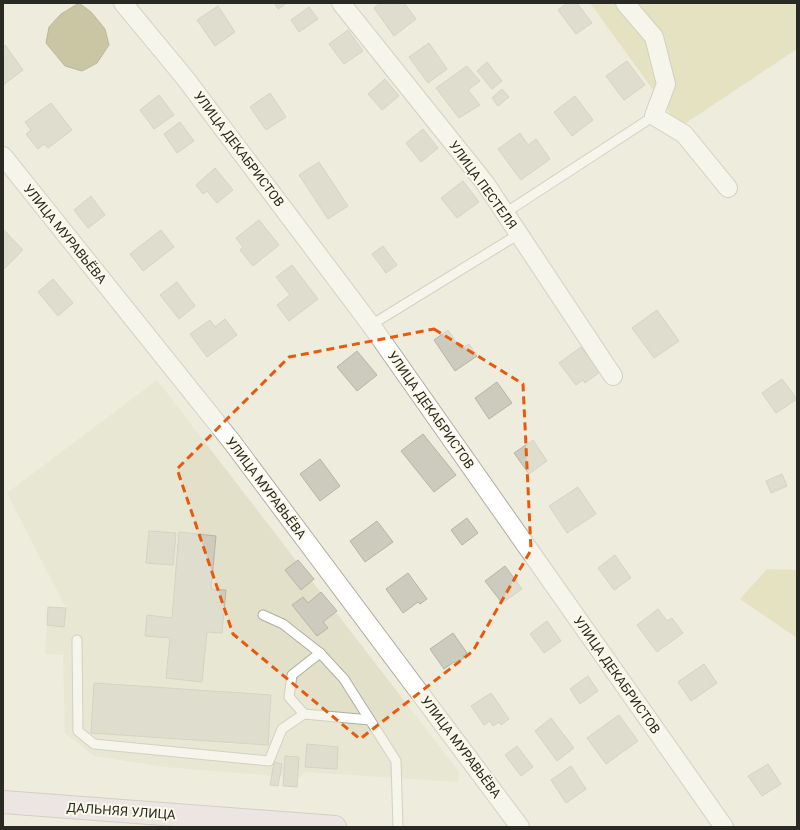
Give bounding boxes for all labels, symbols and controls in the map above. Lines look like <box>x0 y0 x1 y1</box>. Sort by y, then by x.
street label: УЛИЦА ДЕКАБРИСТОВ <box>191 88 287 210</box>
street label: УЛИЦА ПЕСТЕЛЯ <box>446 138 520 232</box>
street label: УЛИЦА МУРАВЬЁВА <box>20 181 110 287</box>
street label: УЛИЦА ДЕКАБРИСТОВ <box>385 348 477 472</box>
street label: УЛИЦА МУРАВЬЁВА <box>223 434 309 542</box>
street label: УЛИЦА ДЕКАБРИСТОВ <box>571 613 663 737</box>
street label: УЛИЦА МУРАВЬЁВА <box>418 693 504 801</box>
street label: ДАЛЬНЯЯ УЛИЦА <box>66 800 177 822</box>

